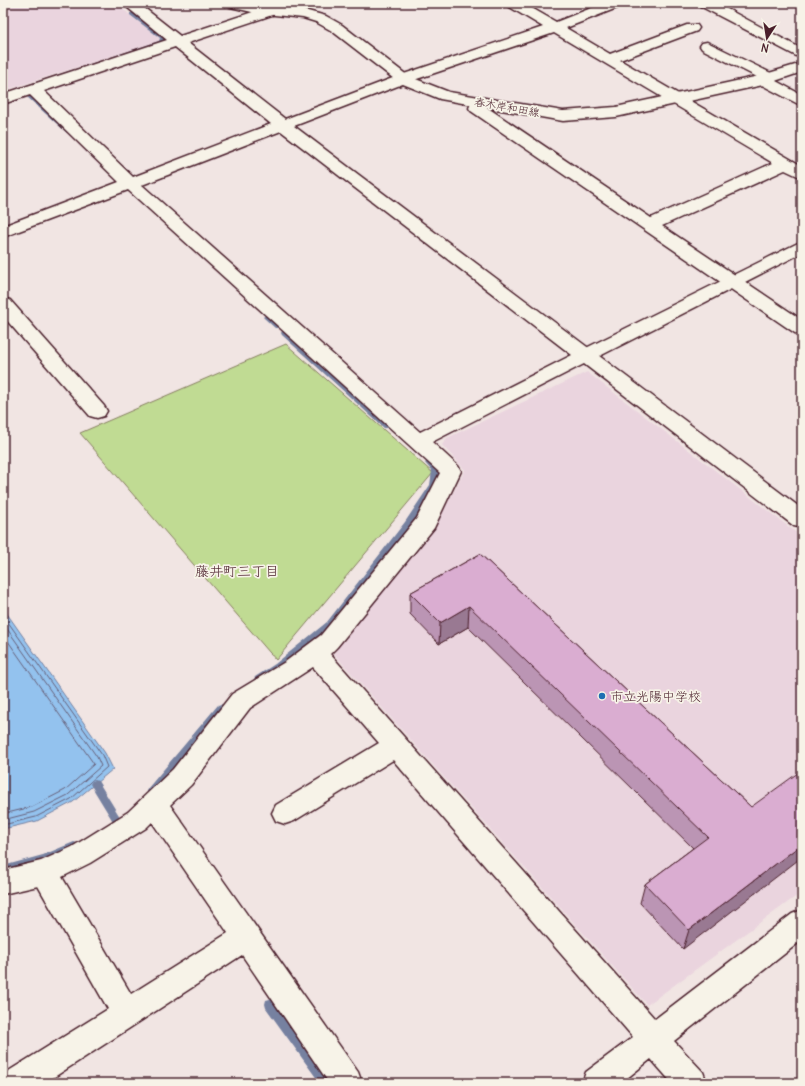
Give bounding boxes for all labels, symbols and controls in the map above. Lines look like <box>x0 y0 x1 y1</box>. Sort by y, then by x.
north arrow <box>747 18 787 58</box>
text: N <box>760 40 770 55</box>
street label: 春木岸和田線 <box>473 94 541 120</box>
district label: 藤井町三丁目 <box>195 562 279 580</box>
place label: 市立光陽中学校 <box>610 688 701 705</box>
marker: 市立光陽中学校 <box>597 691 607 701</box>

